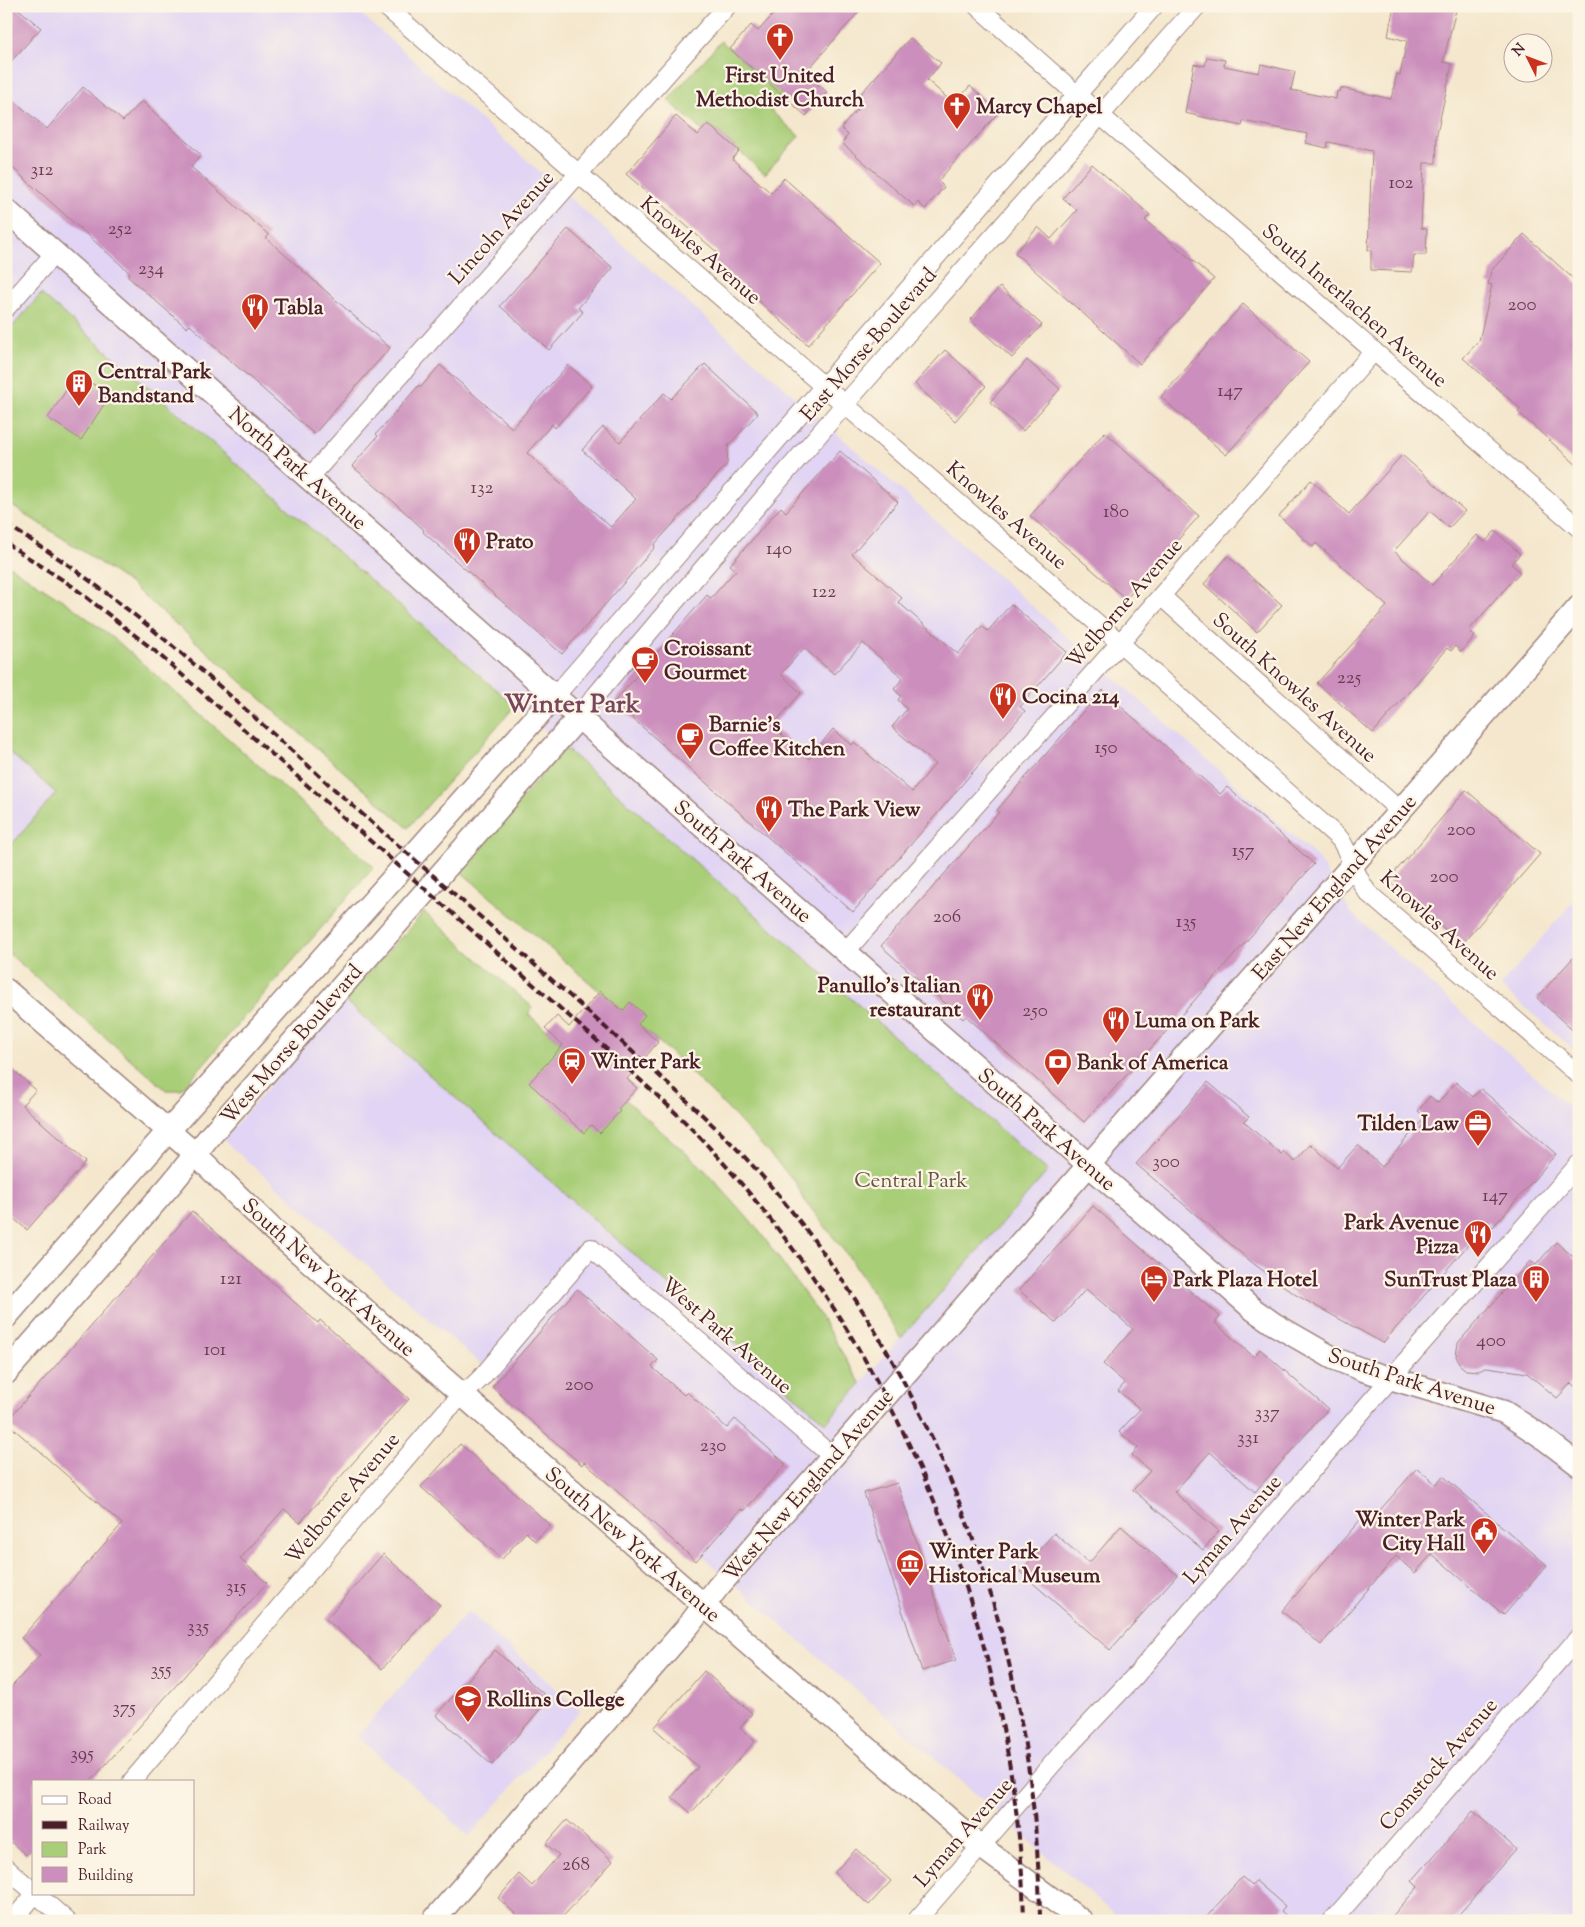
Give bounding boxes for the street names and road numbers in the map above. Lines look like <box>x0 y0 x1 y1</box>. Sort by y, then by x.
street label: Lincoln Avenue <box>443 165 562 292</box>
street label: Knowles Avenue <box>632 190 767 313</box>
street label: South Interlachen Avenue <box>1254 217 1453 396</box>
street label: East Morse Boulevard <box>794 262 945 429</box>
street label: North Park Avenue <box>221 401 372 538</box>
street label: Knowles Avenue <box>938 455 1073 578</box>
street label: Welborne Avenue <box>1060 532 1191 676</box>
street label: South Knowles Avenue <box>1205 606 1383 771</box>
street label: East New England Avenue <box>1246 789 1425 988</box>
street label: South Park Avenue <box>666 794 818 931</box>
street label: Knowles Avenue <box>1372 864 1505 989</box>
street label: West Morse Boulevard <box>214 958 371 1132</box>
street label: South Park Avenue <box>970 1062 1122 1199</box>
street label: South New York Avenue <box>234 1192 421 1365</box>
street label: West Park Avenue <box>653 1271 798 1402</box>
street label: South Park Avenue <box>1324 1342 1499 1424</box>
street label: West New England Avenue <box>717 1383 902 1589</box>
street label: Welborne Avenue <box>279 1427 408 1572</box>
street label: South New York Avenue <box>537 1461 726 1630</box>
street label: Lyman Avenue <box>1177 1469 1290 1592</box>
street label: Comstock Avenue <box>1373 1692 1506 1838</box>
street label: Lyman Avenue <box>908 1772 1021 1895</box>

